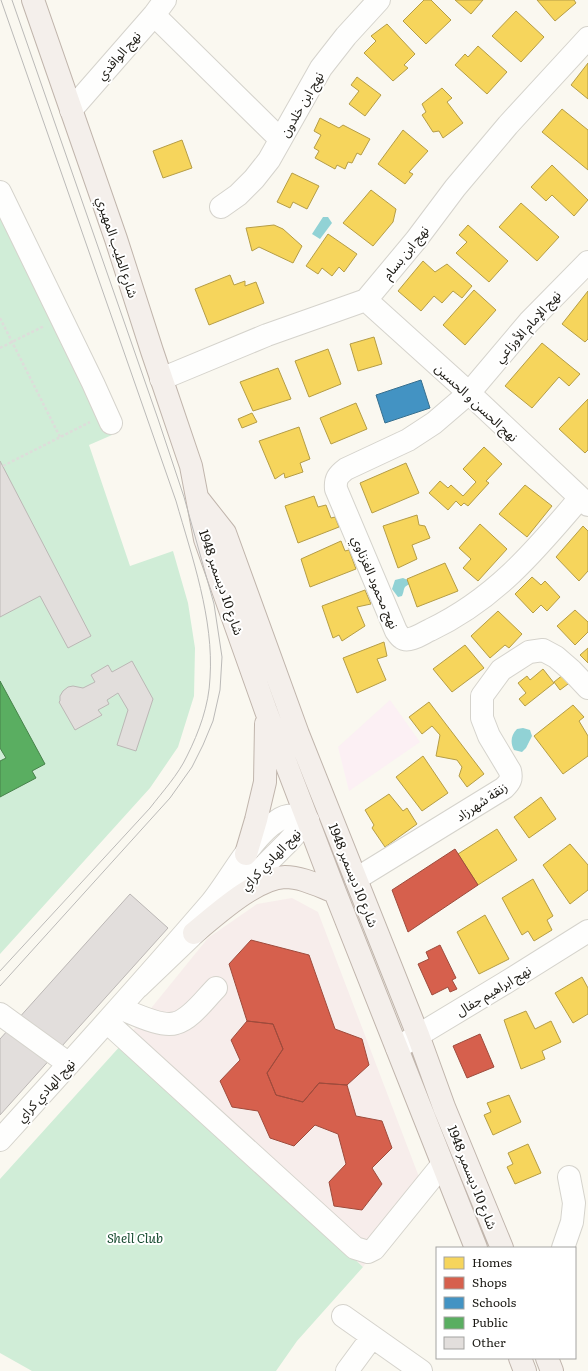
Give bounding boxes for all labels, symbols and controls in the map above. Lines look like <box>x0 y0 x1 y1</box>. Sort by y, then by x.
street label: نهج الواقدي <box>91 26 146 85</box>
street label: نهج ابن خلدون <box>275 68 329 141</box>
street label: شارع الطيب المهيري <box>91 194 143 301</box>
street label: نهج ابن بسام <box>377 221 434 284</box>
street label: نهج الإمام الأوزاعي <box>489 286 566 368</box>
street label: نهج الحسن و الحسين <box>430 358 523 447</box>
street label: شارع 10 ديسمبر 1948 <box>193 527 249 638</box>
street label: نهج محمود الغزناوي <box>346 532 404 632</box>
street label: زنقة شهرزاد <box>451 777 511 825</box>
street label: شارع 10 ديسمبر 1948 <box>323 820 384 931</box>
street label: نهج الهادي كراي <box>235 824 306 896</box>
street label: نهج ابراهيم جفال <box>452 960 535 1022</box>
street label: نهج الهادي كراي <box>11 1054 80 1127</box>
street label: شارع 10 ديسمبر 1948 <box>442 1122 503 1233</box>
park label: Shell Club <box>107 1228 163 1247</box>
legend <box>436 1247 576 1359</box>
text: Homes <box>472 1253 512 1271</box>
text: Shops <box>472 1273 507 1291</box>
text: Schools <box>472 1293 517 1311</box>
text: Public <box>472 1313 508 1331</box>
text: Other <box>472 1333 506 1351</box>

